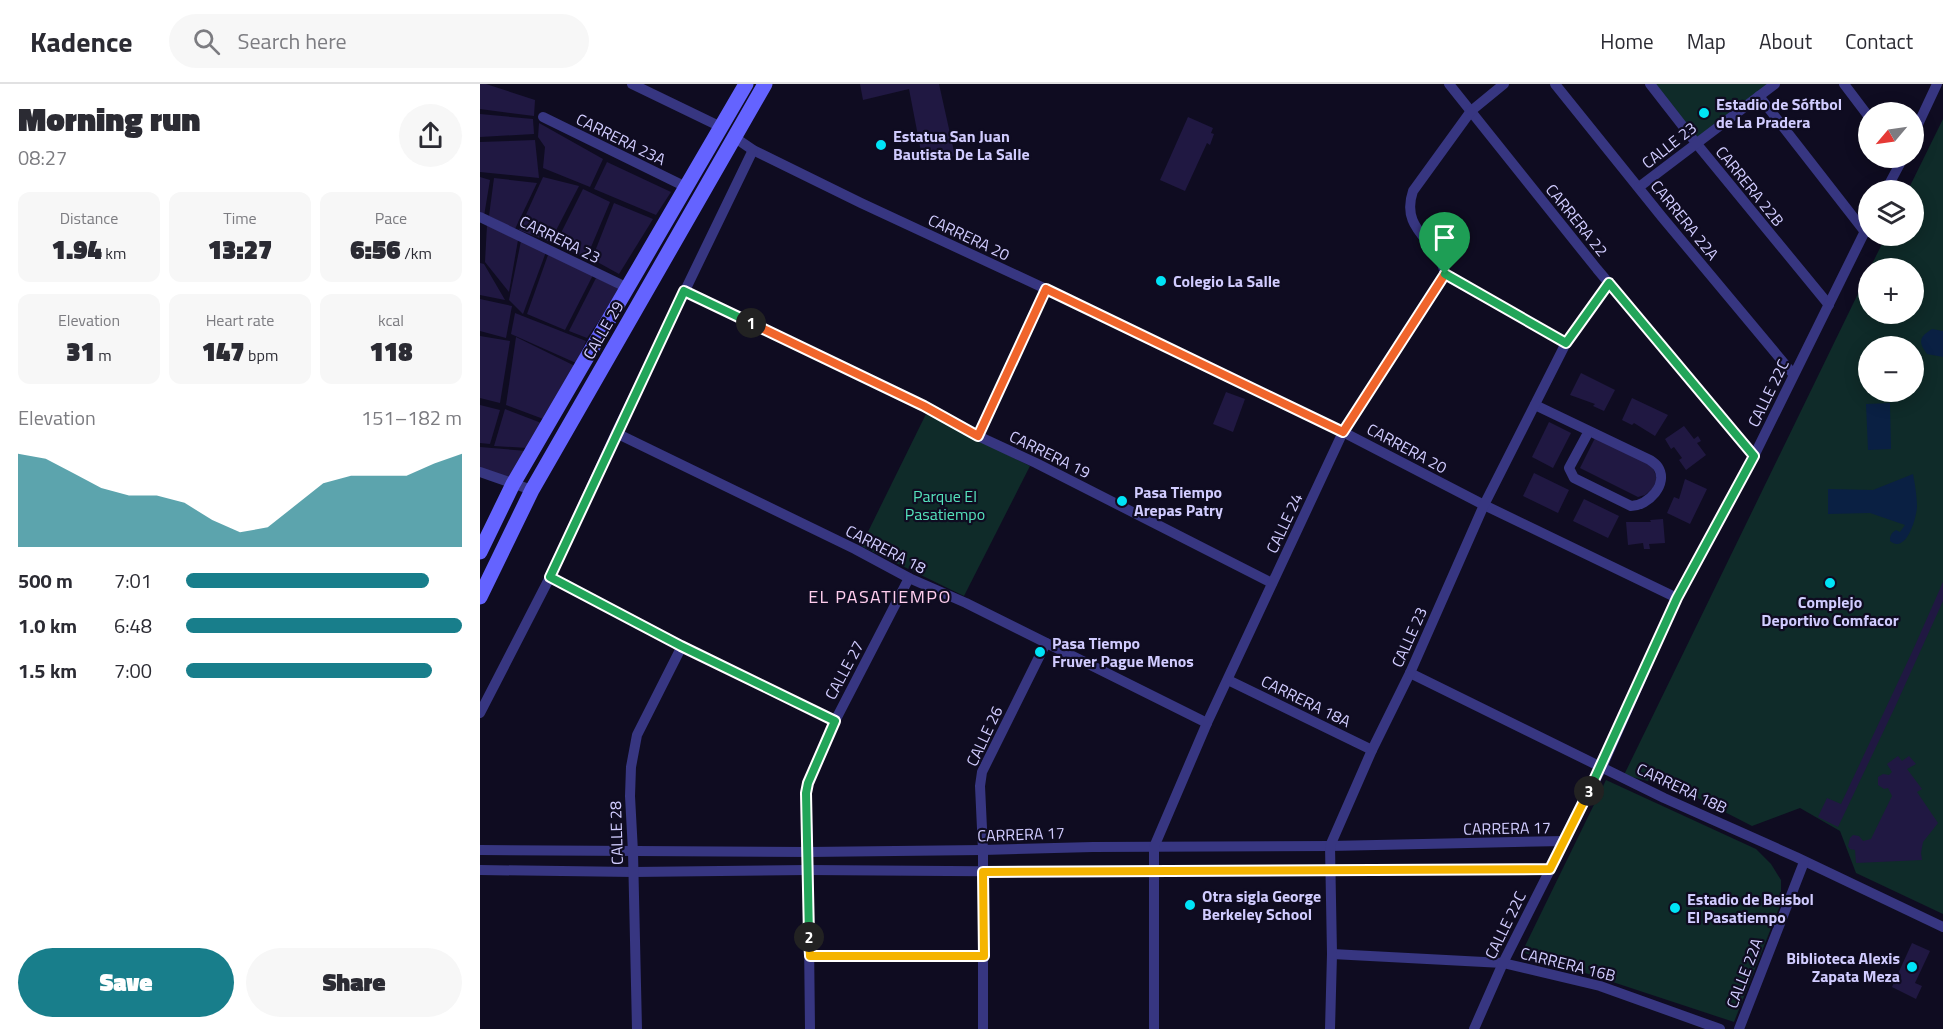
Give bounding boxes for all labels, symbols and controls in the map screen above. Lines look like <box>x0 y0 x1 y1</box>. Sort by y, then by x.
search box <box>169 14 589 68</box>
text: Kadence <box>30 20 133 63</box>
text: Search here <box>238 24 347 58</box>
icon: search <box>190 25 223 58</box>
text: Home <box>1600 25 1654 57</box>
text: Map <box>1687 25 1726 57</box>
text: About <box>1759 25 1812 57</box>
text: Contact <box>1845 25 1913 57</box>
place label: Estadio de Sóftbol de La Pradera <box>1716 92 1842 134</box>
text: Morning run <box>18 94 200 144</box>
north arrow <box>1858 102 1924 168</box>
map controls <box>1858 102 1924 402</box>
button: share <box>399 104 462 167</box>
marker: Estadio de Sóftbol de La Pradera <box>1697 106 1711 120</box>
street label: CARRERA 23A <box>572 107 670 171</box>
street label: CALLE 23 <box>1636 116 1702 174</box>
place label: Estatua San Juan Bautista De La Salle <box>893 124 1030 166</box>
marker: Estatua San Juan Bautista De La Salle <box>874 138 888 152</box>
street label: CARRERA 22B <box>1710 141 1790 231</box>
text: 08:27 <box>18 142 67 173</box>
street label: CARRERA 22A <box>1645 175 1725 266</box>
street label: CARRERA 22 <box>1540 178 1614 262</box>
button: layers <box>1858 180 1924 246</box>
text: Distance <box>60 206 118 230</box>
text: Time <box>223 206 257 230</box>
text: Pace <box>375 206 407 230</box>
street label: CARRERA 20 <box>924 208 1014 266</box>
street label: CARRERA 23 <box>515 209 605 269</box>
pin <box>1419 212 1470 274</box>
icon: arrive <box>1428 221 1461 254</box>
text: 1.94 <box>52 230 102 269</box>
text: 13:27 <box>208 230 272 269</box>
text: 6:56 <box>350 230 401 269</box>
text: km <box>102 241 126 265</box>
text: /km <box>401 241 432 265</box>
button: + <box>1858 258 1924 324</box>
place label: Colegio La Salle <box>1173 269 1280 293</box>
marker: Colegio La Salle <box>1154 274 1168 288</box>
street label: CALLE 29 <box>577 296 629 364</box>
text: Elevation <box>58 308 120 332</box>
text: Heart rate <box>206 308 274 332</box>
text: kcal <box>378 308 404 332</box>
pin: 1 <box>736 308 766 338</box>
text: 1 <box>747 311 755 335</box>
text: 31 <box>66 332 95 371</box>
text: 147 <box>202 332 245 371</box>
text: 118 <box>370 332 412 371</box>
button: − <box>1858 336 1924 402</box>
text: m <box>95 343 112 367</box>
text: bpm <box>245 343 278 367</box>
street label: CALLE 22C <box>1741 355 1795 431</box>
text: Elevation <box>18 402 96 433</box>
text: 151–182 m <box>361 402 462 433</box>
street label: CARRERA 20 <box>1363 417 1451 479</box>
street label: CARRERA 19 <box>1005 424 1095 484</box>
place label: Pasa Tiempo Arepas Patry <box>1134 480 1223 522</box>
park label: Parque El Pasatiempo <box>905 484 985 526</box>
street label: CALLE 24 <box>1260 489 1308 557</box>
marker: Pasa Tiempo Arepas Patry <box>1115 494 1129 508</box>
street label: CARRERA 18 <box>842 518 930 580</box>
text: 500 m <box>18 565 73 596</box>
text: 7:01 <box>114 565 152 596</box>
marker: Complejo Deportivo Comfacor <box>1823 576 1837 590</box>
district label: EL PASATIEMPO <box>808 583 952 610</box>
place label: Complejo Deportivo Comfacor <box>1761 590 1899 632</box>
street label: CALLE 23 <box>1385 603 1433 671</box>
text: 1.0 km <box>18 610 77 641</box>
text: 6:48 <box>114 610 152 641</box>
place label: Pasa Tiempo Fruver Pague Menos <box>1052 631 1194 673</box>
street label: CALLE 27 <box>818 636 870 704</box>
marker: Pasa Tiempo Fruver Pague Menos <box>1033 645 1047 659</box>
text: 1.5 km <box>18 655 77 686</box>
text: 7:00 <box>114 655 152 686</box>
street label: CARRERA 18A <box>1257 669 1355 733</box>
street label: CALLE 26 <box>960 702 1008 770</box>
street label: CARRERA 18B <box>1633 757 1731 820</box>
pin: 3 <box>1574 776 1604 806</box>
text: 3 <box>1585 779 1593 803</box>
street label: CALLE 28 <box>603 801 629 865</box>
street label: CARRERA 17 <box>1463 815 1551 841</box>
street label: CARRERA 17 <box>977 820 1065 848</box>
place label: Otra sigla George Berkeley School <box>1202 884 1321 926</box>
street label: CALLE 22C <box>1478 887 1532 963</box>
place label: Estadio de Beisbol El Pasatiempo <box>1687 887 1814 929</box>
marker: Otra sigla George Berkeley School <box>1183 898 1197 912</box>
marker: Estadio de Beisbol El Pasatiempo <box>1668 901 1682 915</box>
pin: 2 <box>794 922 824 952</box>
text: 2 <box>805 925 813 949</box>
street label: CALLE 22A <box>1720 934 1769 1012</box>
street label: CARRERA 16B <box>1518 941 1618 987</box>
place label: Biblioteca Alexis Zapata Meza <box>1786 946 1900 988</box>
button: Save <box>18 948 234 1017</box>
button: Share <box>246 948 462 1017</box>
marker: Biblioteca Alexis Zapata Meza <box>1905 960 1919 974</box>

